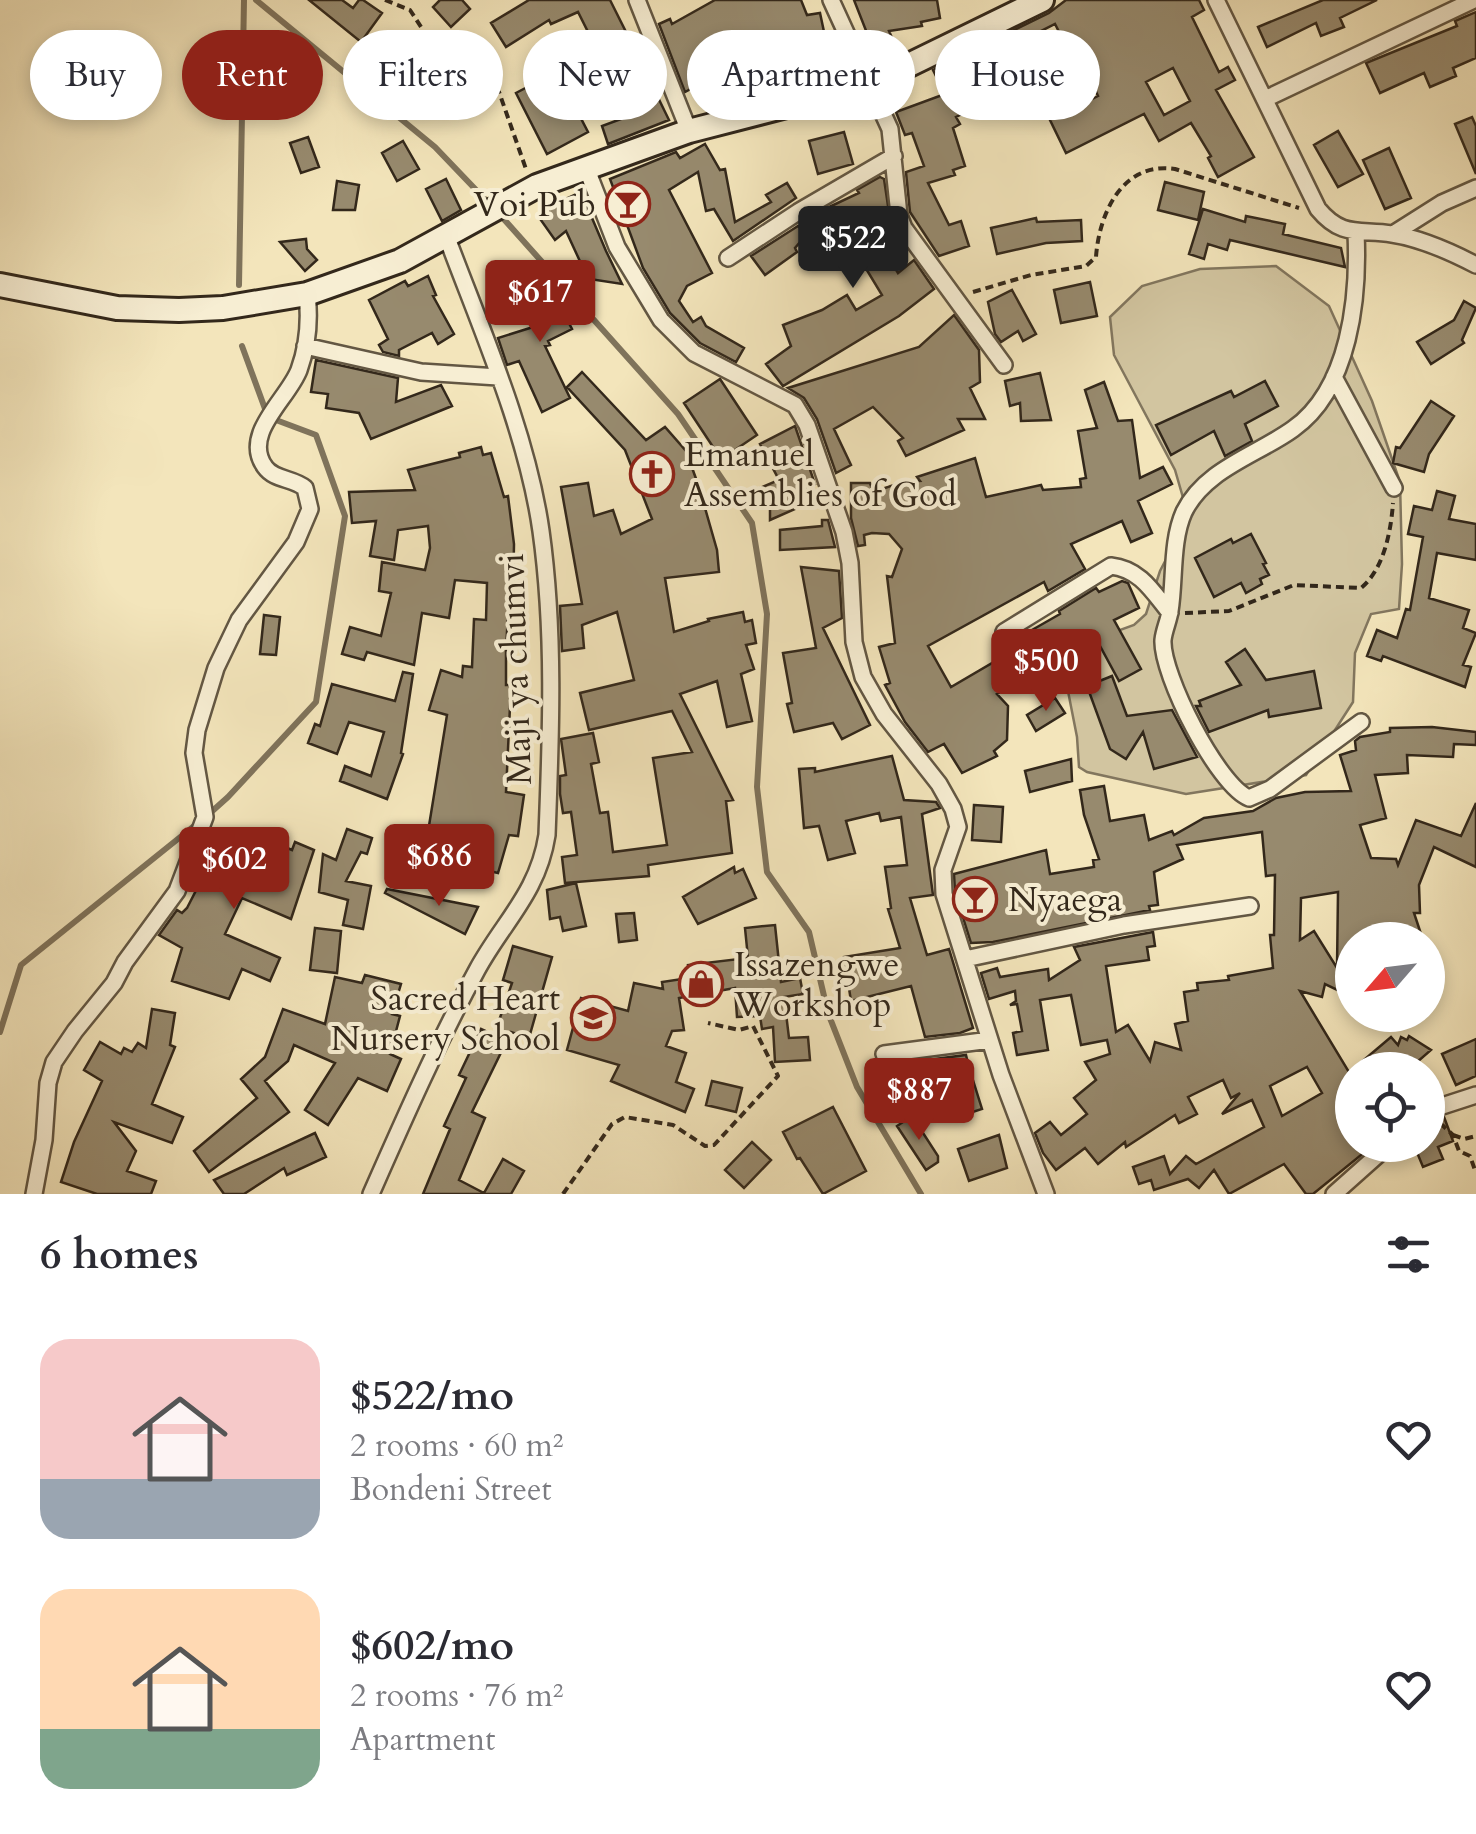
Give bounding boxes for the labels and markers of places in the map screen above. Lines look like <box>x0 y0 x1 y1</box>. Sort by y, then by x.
place label: Voi Pub <box>473 181 596 229</box>
bar icon: Voi Pub <box>605 181 651 227</box>
pin: $522 <box>794 206 912 291</box>
pin: $617 <box>481 260 599 345</box>
place label: Emanuel Assemblies of God <box>684 431 957 519</box>
church icon: Emanuel Assemblies of God <box>629 451 675 497</box>
pin: $500 <box>987 629 1105 714</box>
pin: $686 <box>380 824 498 909</box>
pin: $602 <box>175 827 293 912</box>
bar icon: Nyaega <box>952 876 998 922</box>
place label: Nyaega <box>1008 876 1122 924</box>
place label: Issazengwe Workshop <box>733 941 899 1029</box>
shop icon: Issazengwe Workshop <box>678 961 724 1007</box>
place label: Sacred Heart Nursery School <box>330 975 560 1063</box>
school or university icon: Sacred Heart Nursery School <box>570 995 616 1041</box>
pin: $887 <box>860 1058 978 1143</box>

